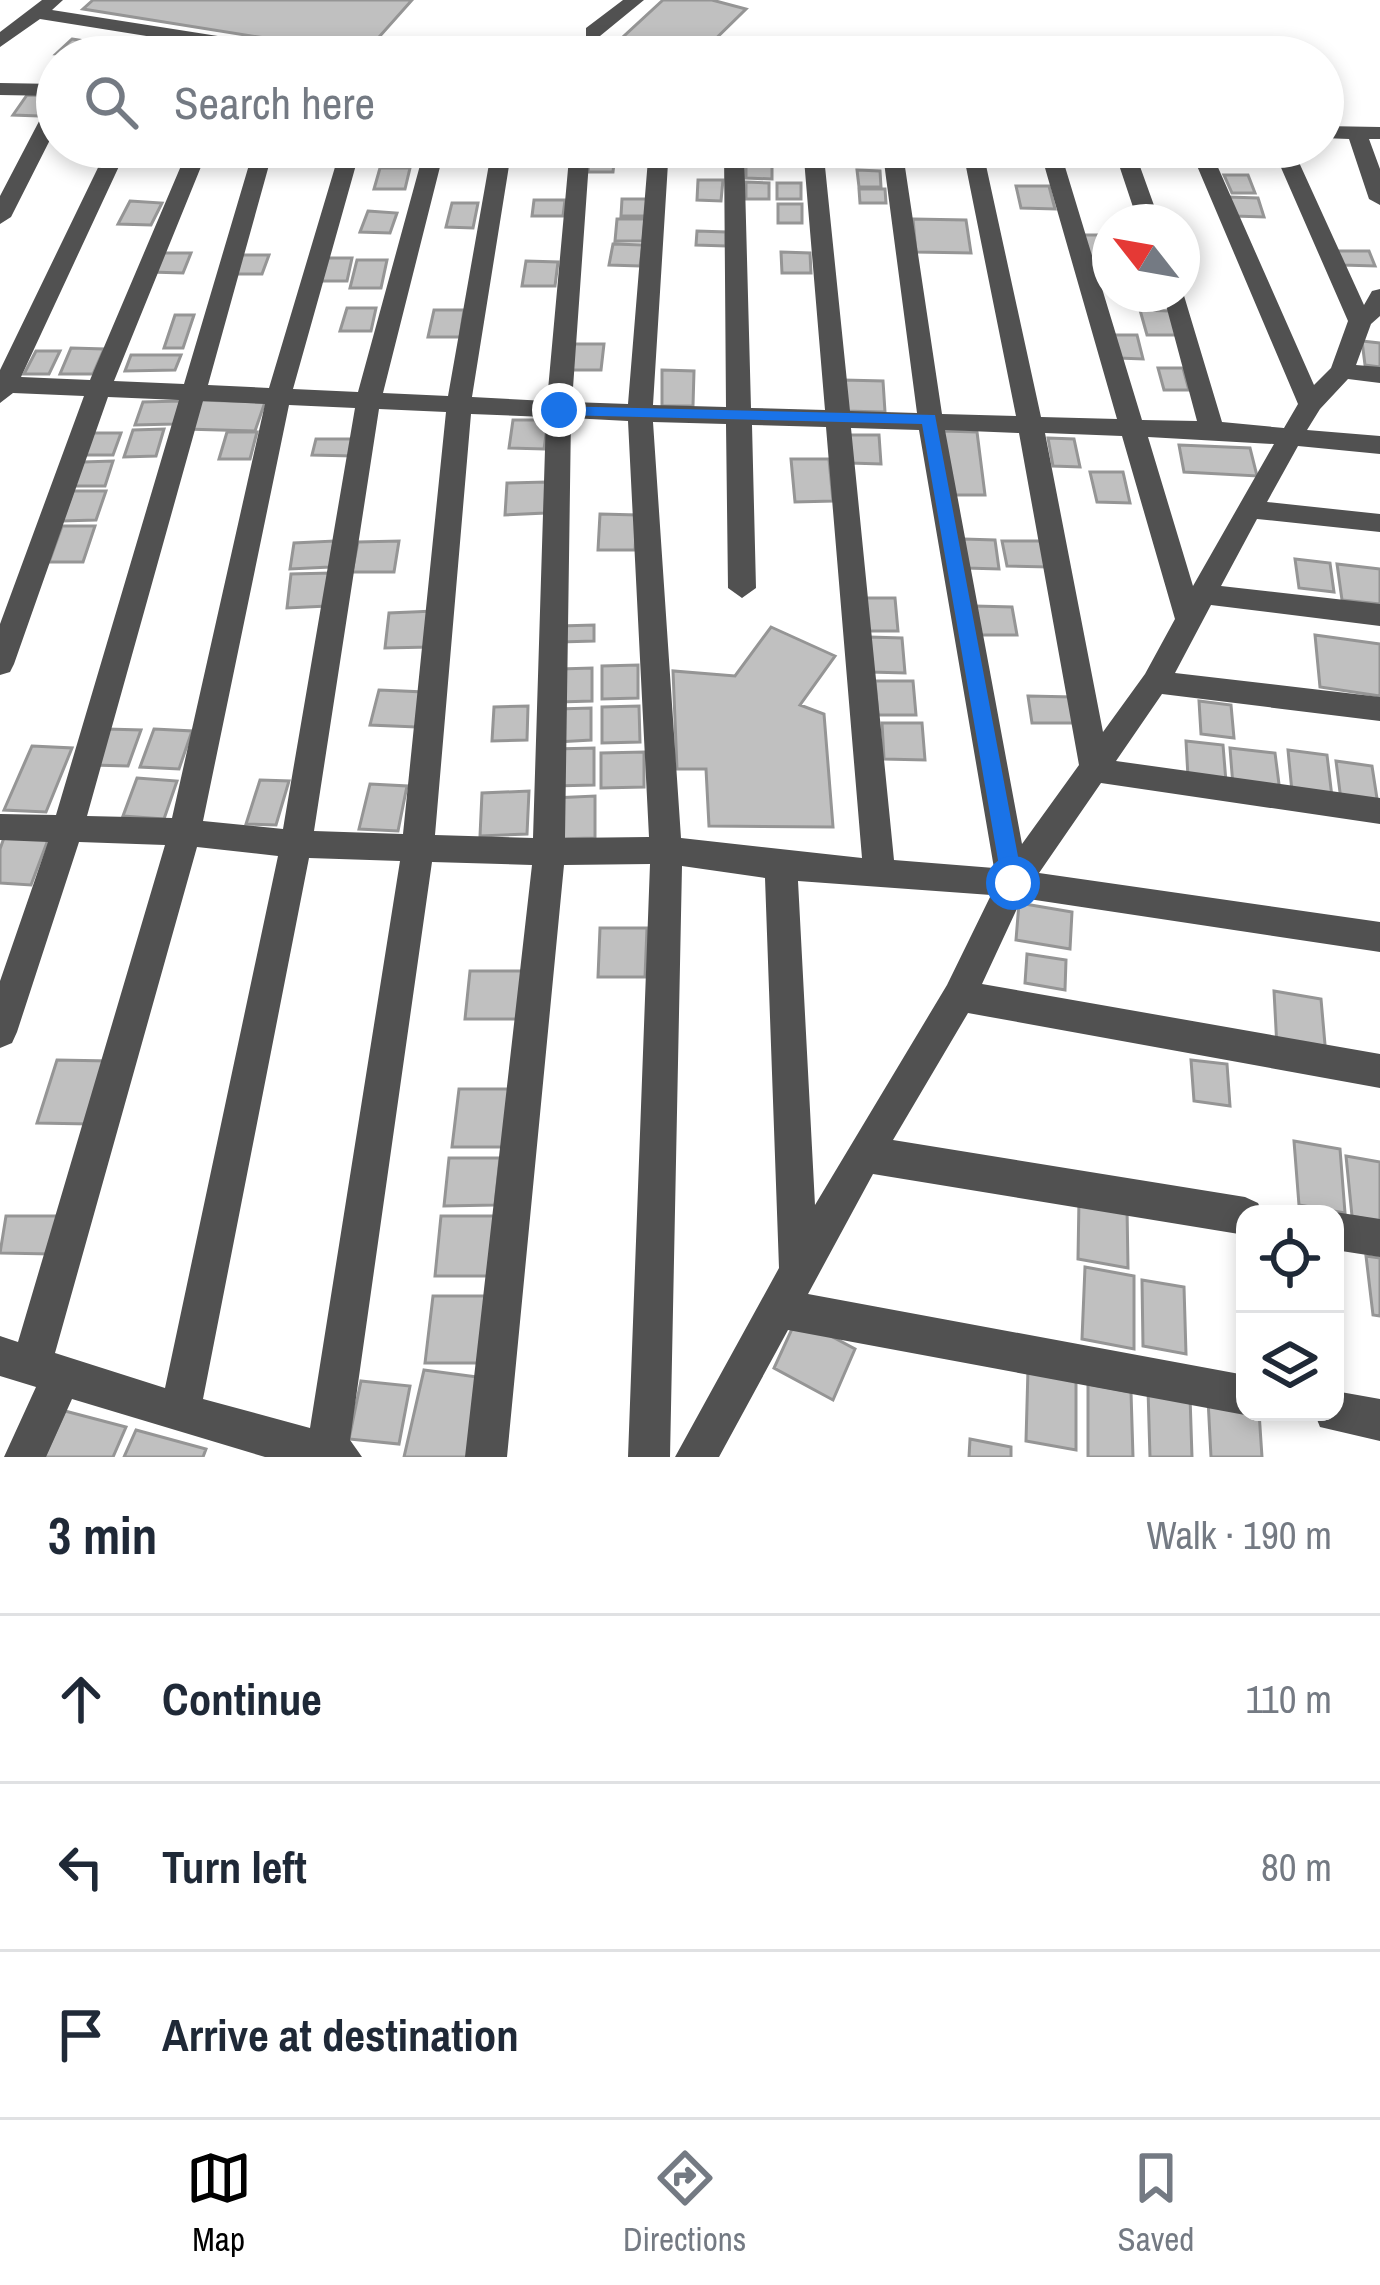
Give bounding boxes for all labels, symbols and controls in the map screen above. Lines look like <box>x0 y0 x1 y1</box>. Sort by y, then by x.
search box <box>36 36 1344 168</box>
icon: search <box>78 69 144 135</box>
text: Search here <box>174 72 375 133</box>
north arrow <box>1092 204 1200 312</box>
route end <box>532 383 586 437</box>
route start <box>986 856 1040 910</box>
map controls <box>1236 1205 1344 1421</box>
button: locate <box>1236 1205 1344 1313</box>
button: layers <box>1236 1313 1344 1421</box>
text: 3 min <box>48 1501 157 1570</box>
text: Walk · 190 m <box>1147 1509 1332 1561</box>
icon: ahead <box>48 1666 114 1732</box>
text: Continue <box>162 1668 322 1729</box>
text: 110 m <box>1245 1673 1332 1725</box>
icon: left <box>48 1834 114 1900</box>
text: Turn left <box>162 1836 307 1897</box>
text: 80 m <box>1261 1841 1332 1893</box>
icon: arrive <box>48 2002 114 2068</box>
text: Arrive at destination <box>162 2004 519 2065</box>
tab: Map <box>186 2145 252 2261</box>
tab: Directions <box>623 2145 746 2261</box>
tab: Saved <box>1118 2145 1194 2261</box>

